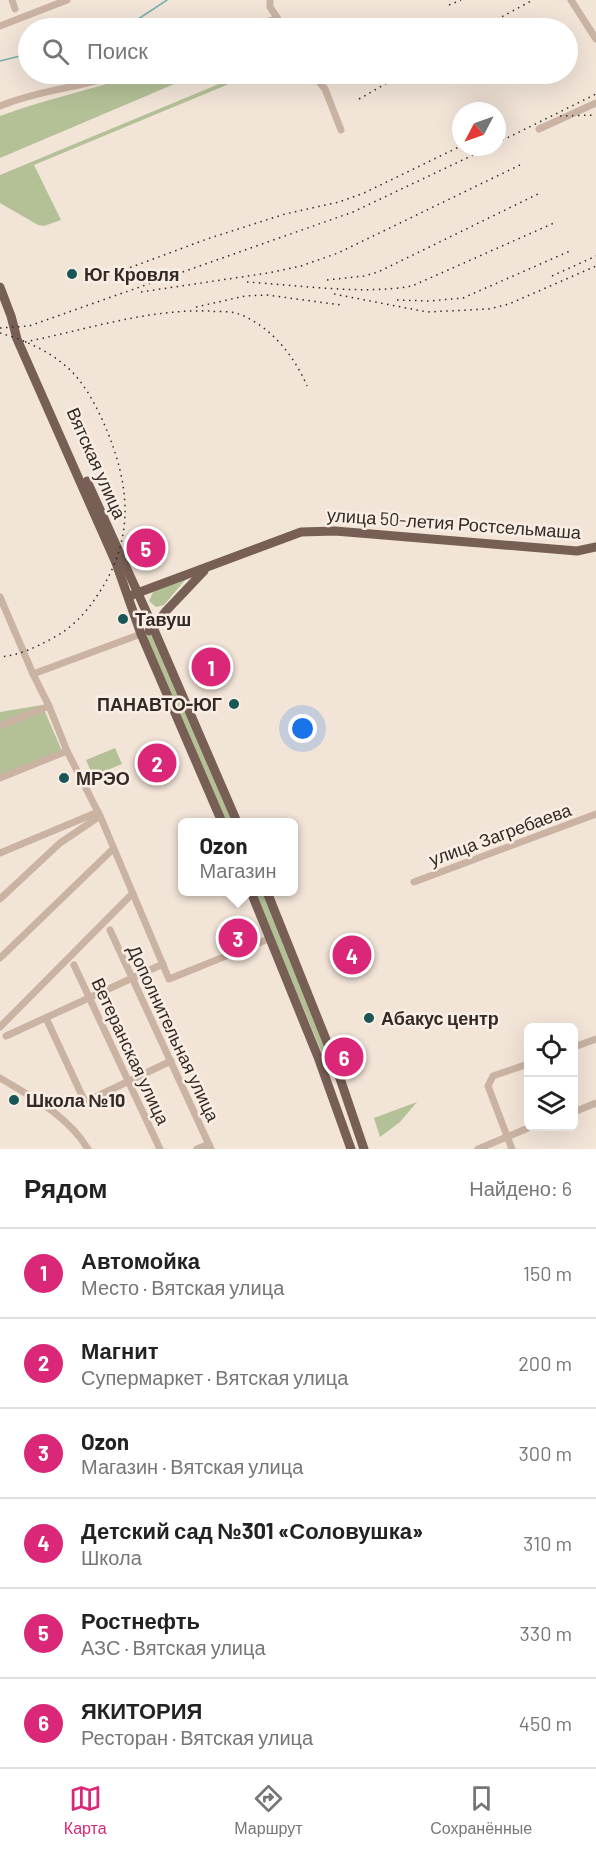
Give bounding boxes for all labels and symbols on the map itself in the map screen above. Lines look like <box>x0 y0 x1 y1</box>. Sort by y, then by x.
north arrow <box>452 102 506 156</box>
place label: Юг Кровля <box>84 263 179 285</box>
marker: Юг Кровля <box>65 267 79 281</box>
street label: Вятская улица <box>63 404 132 523</box>
street label: улица 50-летия Ростсельмаша <box>326 503 583 543</box>
pin: 5 <box>126 526 166 570</box>
place label: Тавуш <box>135 608 191 630</box>
marker: Тавуш <box>116 612 130 626</box>
pin: 1 <box>192 644 230 690</box>
place label: ПАНАВТО-ЮГ <box>97 693 222 715</box>
marker: ПАНАВТО-ЮГ <box>227 697 241 711</box>
your location <box>288 714 317 743</box>
pin: 2 <box>138 740 176 786</box>
place label: МРЭО <box>76 767 130 789</box>
marker: МРЭО <box>57 771 71 785</box>
street label: улица Загребаева <box>426 798 575 870</box>
pin: 3 <box>218 916 258 960</box>
pin: 4 <box>332 932 372 978</box>
street label: Дополнительная улица <box>123 941 225 1126</box>
street label: Ветеранская улица <box>87 974 175 1129</box>
place label: Абакус центр <box>381 1007 499 1029</box>
marker: Абакус центр <box>362 1011 376 1025</box>
pin: 6 <box>324 1034 364 1080</box>
place label: Школа №10 <box>26 1089 125 1111</box>
marker: Школа №10 <box>7 1093 21 1107</box>

